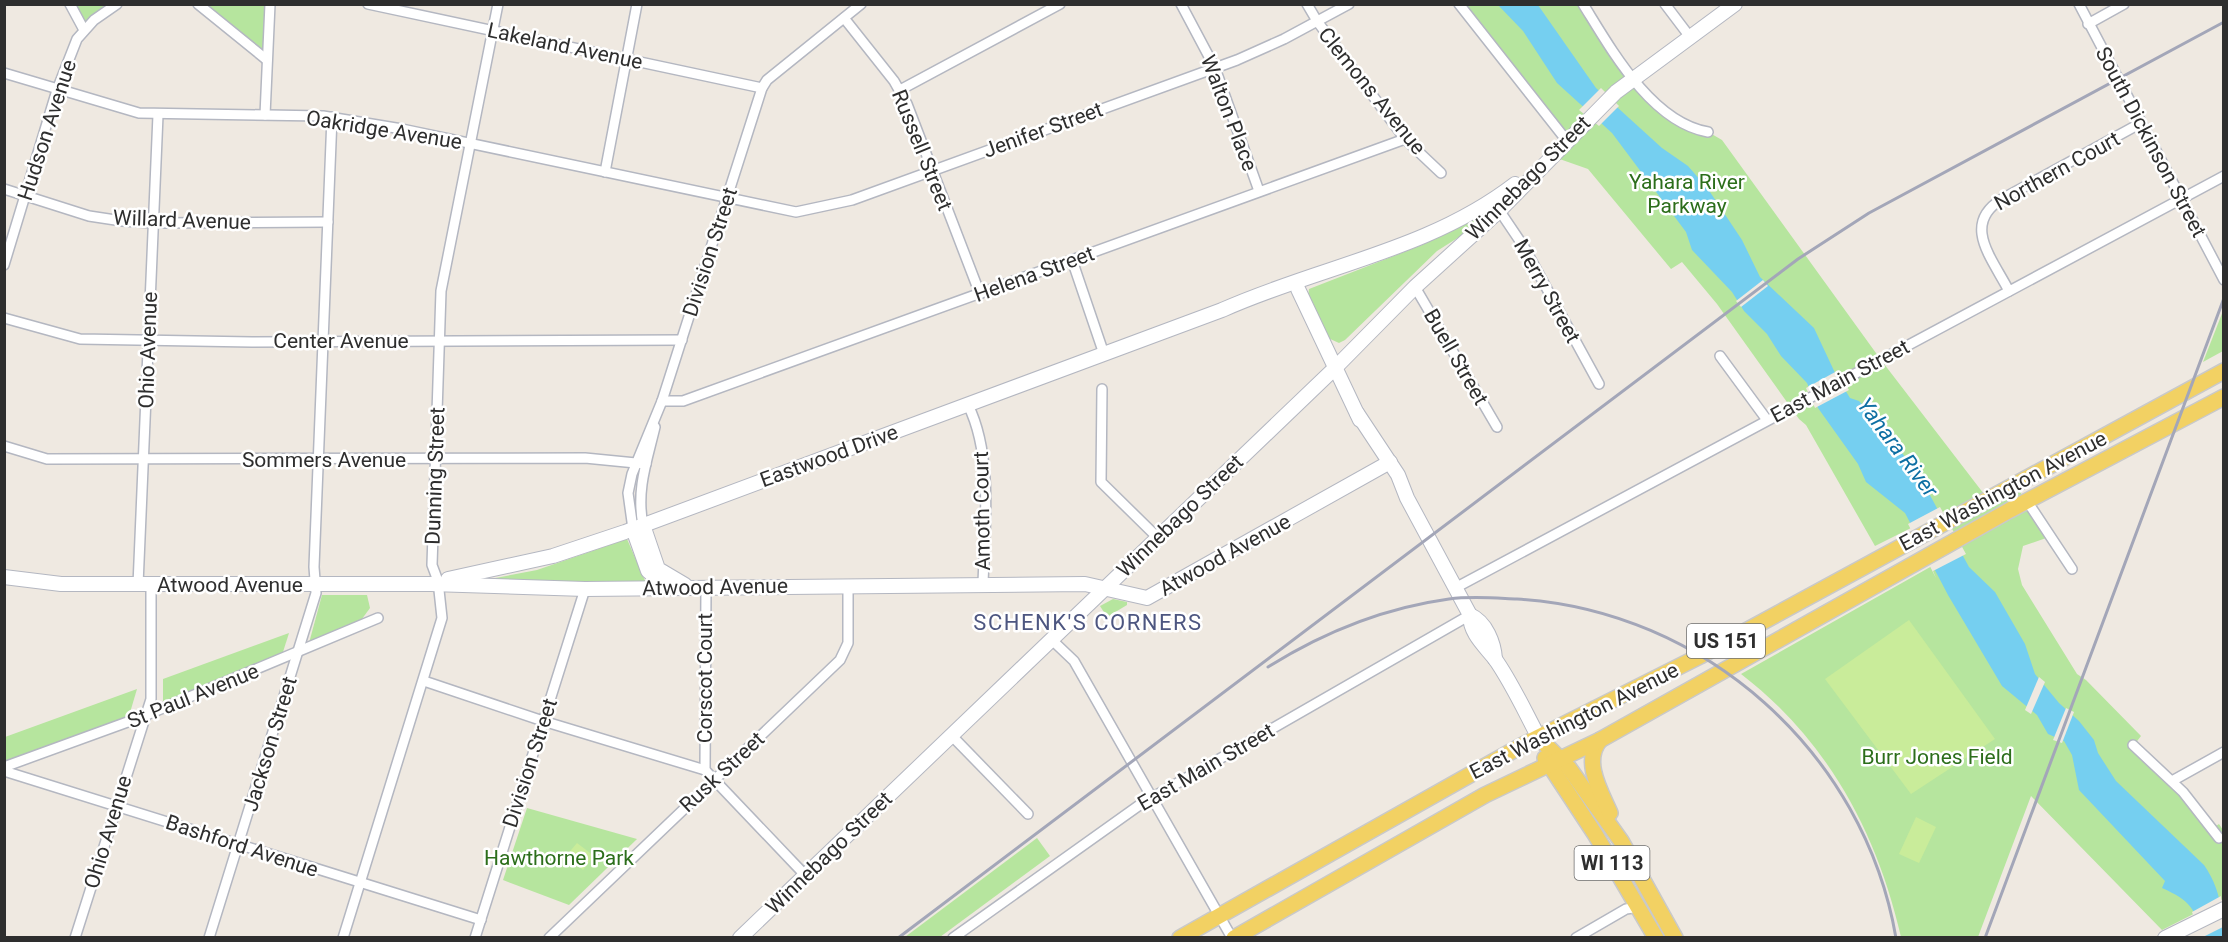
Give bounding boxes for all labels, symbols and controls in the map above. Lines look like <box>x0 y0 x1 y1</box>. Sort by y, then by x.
street label: Lakeland Avenue <box>485 18 645 74</box>
street label: Clemons Avenue <box>1313 23 1431 159</box>
street label: South Dickinson Street <box>2091 43 2211 241</box>
street label: Walton Place <box>1196 52 1262 174</box>
street label: Hudson Avenue <box>13 57 81 203</box>
street label: Russell Street <box>887 86 957 214</box>
street label: Jenifer Street <box>980 97 1106 163</box>
street label: Oakridge Avenue <box>304 106 464 154</box>
street label: Winnebago Street <box>1461 111 1595 245</box>
street label: Northern Court <box>1990 127 2124 215</box>
park label: Yahara River Parkway <box>1629 170 1745 218</box>
street label: Division Street <box>678 184 742 320</box>
street label: Willard Avenue <box>113 206 251 234</box>
street label: Merry Street <box>1509 235 1585 347</box>
street label: Helena Street <box>971 241 1097 307</box>
street label: Ohio Avenue <box>134 291 162 409</box>
street label: Buell Street <box>1419 305 1493 409</box>
street label: Center Avenue <box>273 329 409 353</box>
street label: East Main Street <box>1767 334 1913 428</box>
water label: Yahara River <box>1852 393 1944 503</box>
street label: Dunning Street <box>421 407 449 545</box>
street label: Eastwood Drive <box>757 420 901 492</box>
street label: East Washington Avenue <box>1895 426 2111 556</box>
street label: Sommers Avenue <box>242 448 406 472</box>
street label: Winnebago Street <box>1112 450 1248 582</box>
street label: Amoth Court <box>969 451 995 571</box>
street label: Atwood Avenue <box>1155 509 1295 601</box>
street label: Atwood Avenue <box>157 573 303 597</box>
street label: Atwood Avenue <box>642 574 788 600</box>
district label: SCHENK'S CORNERS <box>973 610 1203 635</box>
street label: Corscot Court <box>693 613 717 743</box>
road number: US 151 <box>1687 624 1765 658</box>
street label: East Washington Avenue <box>1466 658 1682 784</box>
street label: St Paul Avenue <box>124 659 262 733</box>
street label: Jackson Street <box>238 674 302 814</box>
street label: Division Street <box>498 695 562 831</box>
street label: East Main Street <box>1134 718 1279 816</box>
street label: Rusk Street <box>675 727 769 817</box>
park label: Burr Jones Field <box>1861 745 2013 769</box>
street label: Ohio Avenue <box>79 773 137 891</box>
street label: Winnebago Street <box>761 787 897 919</box>
street label: Bashford Avenue <box>163 810 321 882</box>
park label: Hawthorne Park <box>484 846 634 870</box>
road number: WI 113 <box>1574 846 1650 880</box>

